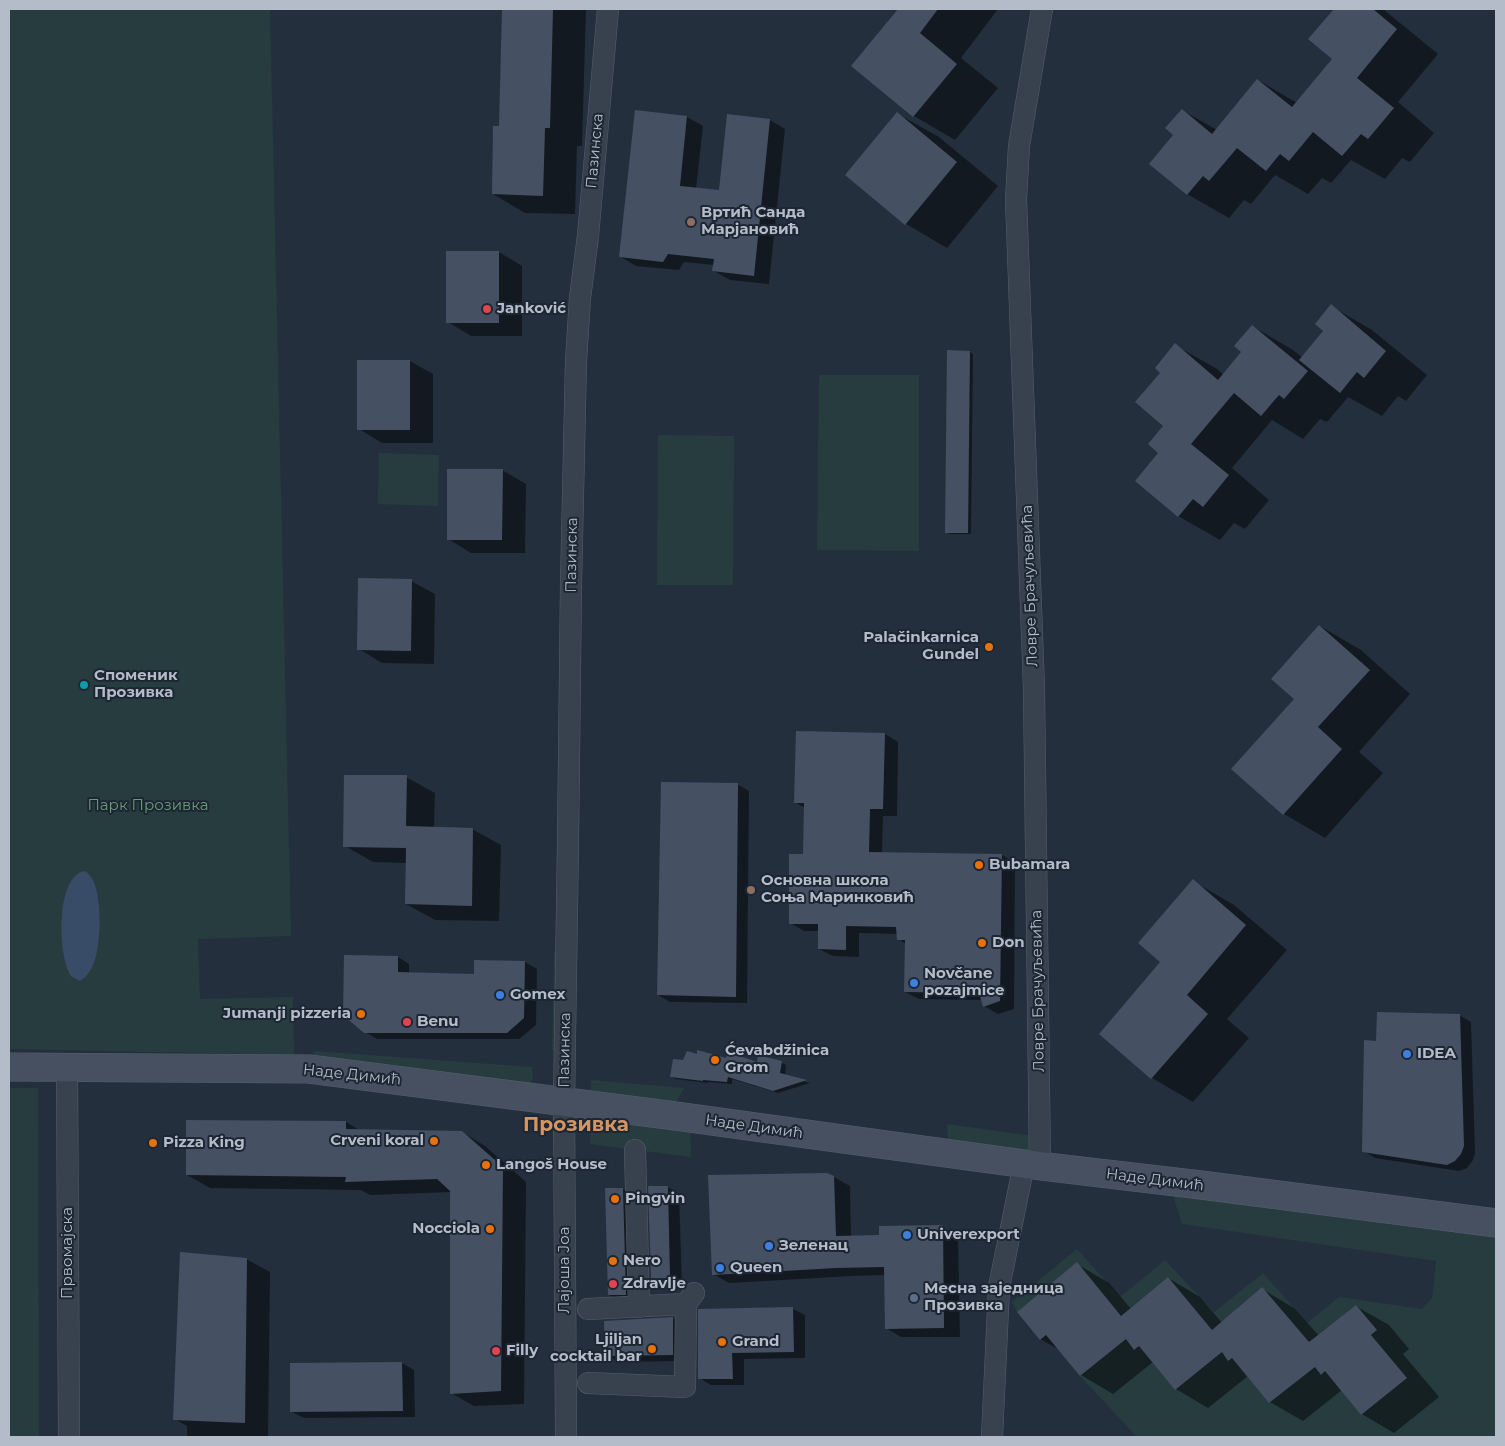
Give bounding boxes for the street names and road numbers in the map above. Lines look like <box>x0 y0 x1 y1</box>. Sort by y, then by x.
street label: Пазинска <box>583 113 607 189</box>
street label: Ловре Брачуљевића <box>1018 505 1042 667</box>
street label: Пазинска <box>562 517 582 593</box>
street label: Ловре Брачуљевића <box>1028 910 1048 1072</box>
street label: Пазинска <box>555 1012 575 1088</box>
street label: Наде Димић <box>302 1061 402 1089</box>
street label: Наде Димић <box>704 1111 804 1143</box>
street label: Наде Димић <box>1105 1165 1205 1195</box>
street label: Првомајска <box>59 1207 77 1299</box>
street label: Лајоша Јоа <box>556 1227 574 1313</box>

